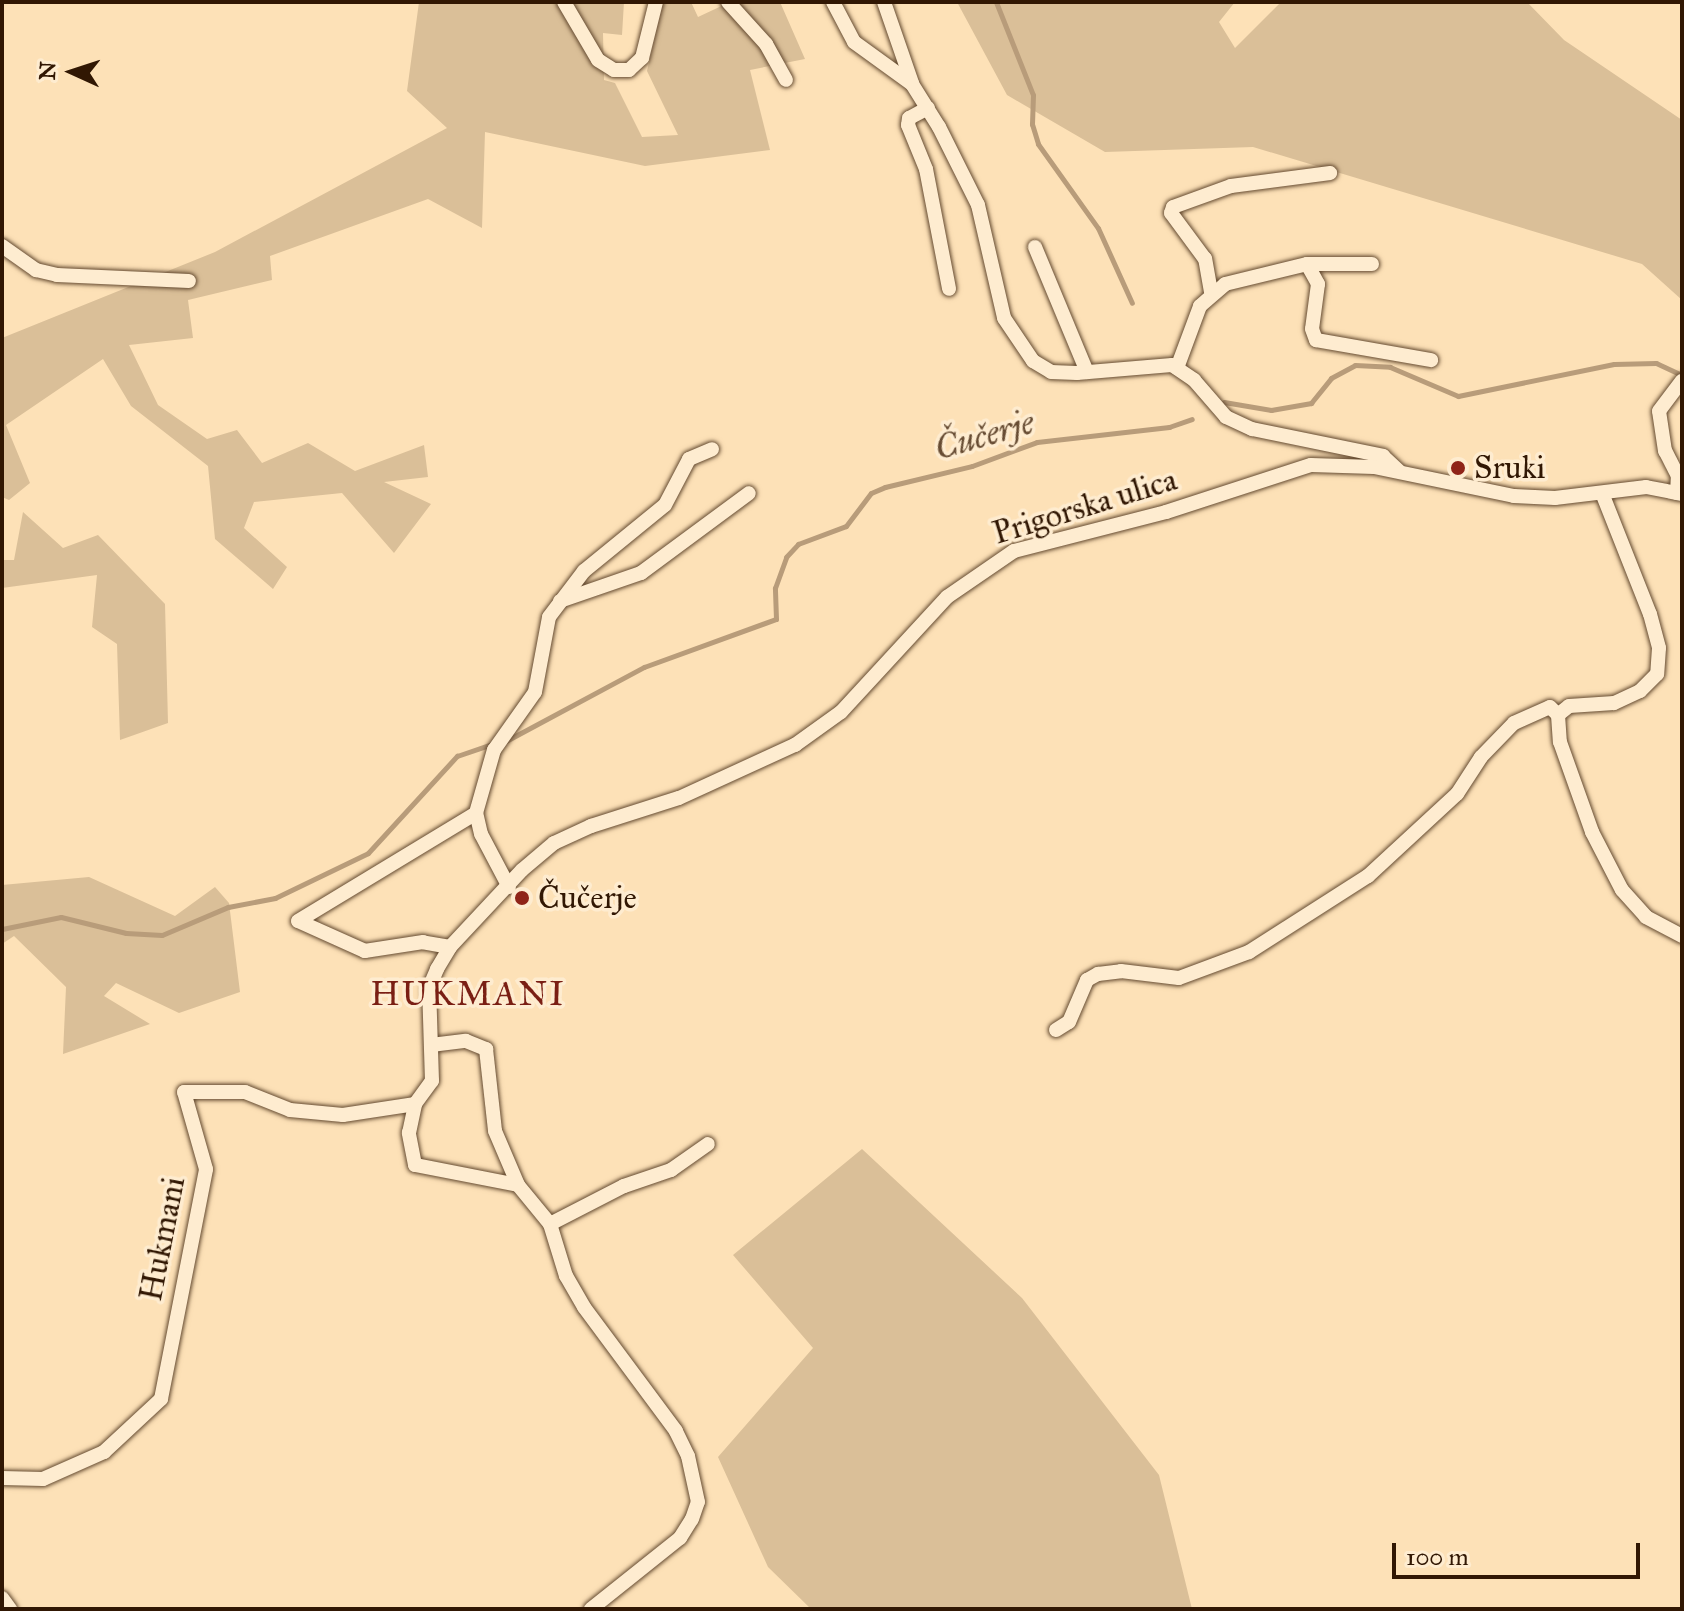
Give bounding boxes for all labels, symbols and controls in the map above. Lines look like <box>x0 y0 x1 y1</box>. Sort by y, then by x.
north arrow <box>32 32 112 112</box>
text: N <box>34 61 62 81</box>
water label: Čučerje <box>930 401 1038 469</box>
place label: Sruki <box>1474 449 1545 487</box>
marker: Sruki <box>1449 459 1467 477</box>
street label: Prigorska ulica <box>988 461 1182 553</box>
place label: Čučerje <box>538 879 637 917</box>
marker: Čučerje <box>513 889 531 907</box>
district label: HUKMANI <box>370 974 566 1014</box>
street label: Hukmani <box>132 1174 194 1304</box>
scale bar <box>1396 1527 1644 1577</box>
text: 100 m <box>1406 1542 1469 1572</box>

